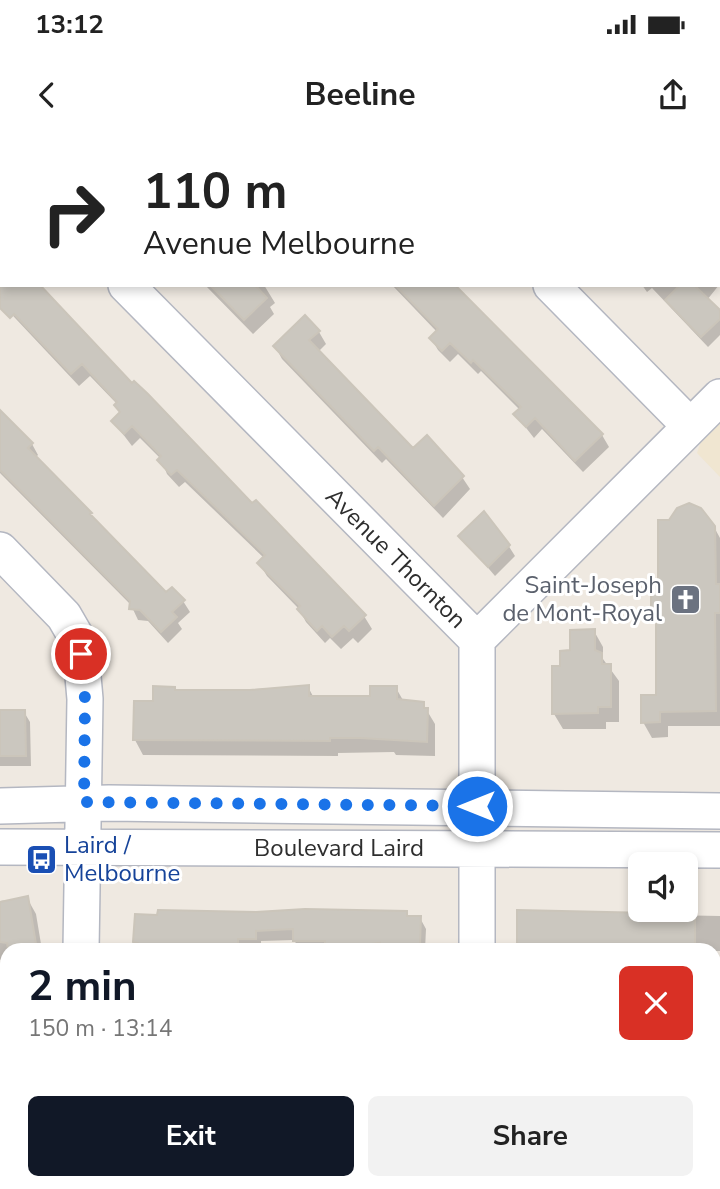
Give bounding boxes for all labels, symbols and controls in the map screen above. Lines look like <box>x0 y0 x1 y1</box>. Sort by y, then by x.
text: 13:12 <box>35 7 104 42</box>
text: Beeline <box>304 73 416 116</box>
icon: back <box>28 76 66 114</box>
icon: share <box>654 76 692 114</box>
text: 110 m <box>143 158 287 225</box>
icon: right <box>28 168 119 259</box>
text: Avenue Melbourne <box>143 222 415 265</box>
street label: Avenue Thornton <box>319 481 473 635</box>
place label: Saint-Joseph de Mont-Royal <box>502 569 662 629</box>
church icon: Saint-Joseph de Mont-Royal <box>668 582 702 616</box>
pin <box>51 624 111 684</box>
icon: arrive <box>62 635 100 673</box>
position arrow <box>440 769 514 843</box>
place label: Laird / Melbourne <box>64 829 180 889</box>
street label: Boulevard Laird <box>254 832 424 864</box>
bus stop icon: Laird / Melbourne <box>24 842 58 876</box>
map controls <box>628 852 698 922</box>
button: sound <box>628 852 698 922</box>
text: 2 min <box>28 958 137 1015</box>
button: close <box>619 966 693 1040</box>
text: 150 m · 13:14 <box>28 1013 173 1044</box>
button: Exit <box>28 1096 354 1176</box>
button: Share <box>368 1096 693 1176</box>

